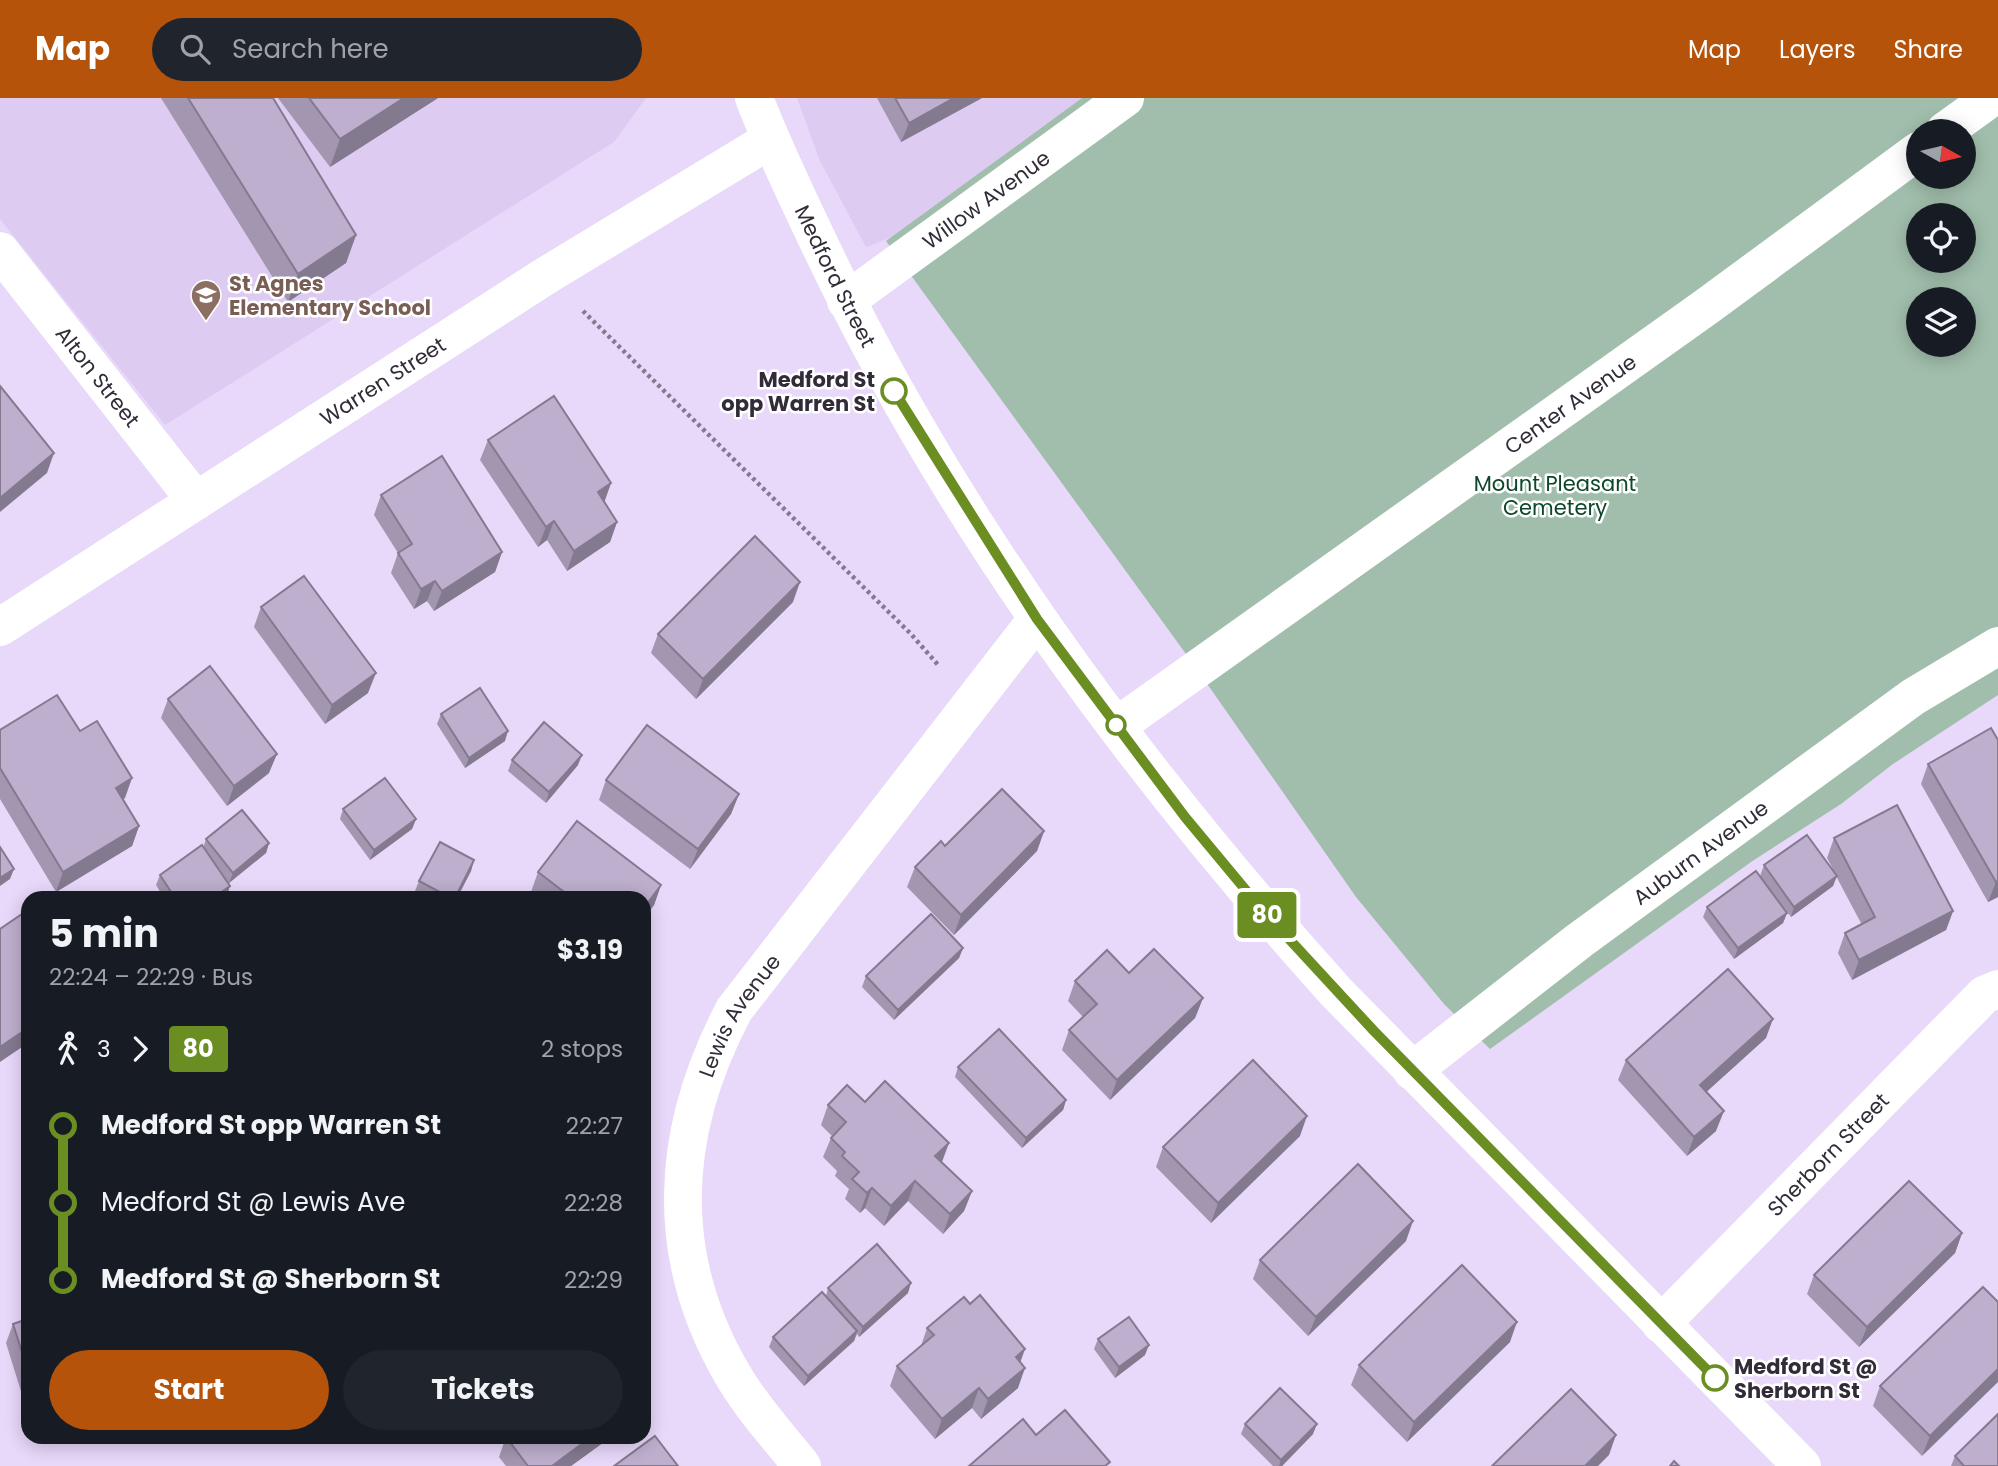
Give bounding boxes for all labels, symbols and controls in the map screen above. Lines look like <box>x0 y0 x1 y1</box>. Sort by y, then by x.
search box <box>152 18 642 81</box>
text: Map <box>35 25 110 72</box>
icon: search <box>176 30 214 68</box>
text: Search here <box>232 31 389 67</box>
text: Map <box>1688 33 1741 66</box>
text: Layers <box>1779 33 1855 66</box>
text: Share <box>1893 33 1963 66</box>
north arrow <box>1906 119 1976 189</box>
map controls <box>1906 119 1976 357</box>
street label: Willow Avenue <box>916 143 1056 255</box>
street label: Medford Street <box>788 200 883 352</box>
button: locate <box>1906 203 1976 273</box>
place label: St Agnes Elementary School <box>229 269 431 322</box>
school or university icon: St Agnes Elementary School <box>189 278 223 322</box>
button: layers <box>1906 287 1976 357</box>
street label: Alton Street <box>49 320 147 433</box>
street label: Warren Street <box>314 330 451 432</box>
street label: Center Avenue <box>1498 347 1642 461</box>
place label: Medford St opp Warren St <box>721 365 875 418</box>
marker: Medford St opp Warren St <box>881 378 907 404</box>
park label: Mount Pleasant Cemetery <box>1474 469 1636 522</box>
unlabelled marker <box>1106 715 1126 735</box>
street label: Auburn Avenue <box>1627 793 1774 911</box>
line badge: 80 <box>1236 892 1298 938</box>
text: 80 <box>1251 898 1283 931</box>
text: 5 min <box>49 907 159 960</box>
text: $3.19 <box>557 932 623 968</box>
street label: Lewis Avenue <box>691 948 787 1081</box>
text: 22:24 – 22:29 · Bus <box>49 961 253 993</box>
icon: walk <box>49 1030 87 1068</box>
icon: forward <box>121 1030 159 1068</box>
text: 80 <box>183 1032 214 1065</box>
text: 3 <box>97 1033 111 1065</box>
text: 2 stops <box>541 1033 623 1065</box>
street label: Sherborn Street <box>1760 1086 1895 1222</box>
text: Medford St opp Warren St <box>101 1107 441 1143</box>
text: 22:27 <box>566 1110 623 1142</box>
text: Medford St @ Lewis Ave <box>101 1184 405 1220</box>
text: 22:28 <box>564 1187 623 1219</box>
text: Medford St @ Sherborn St <box>101 1261 440 1297</box>
text: 22:29 <box>564 1264 623 1296</box>
button: Start <box>49 1350 329 1430</box>
button: Tickets <box>343 1350 623 1430</box>
place label: Medford St @ Sherborn St <box>1734 1352 1878 1405</box>
marker: Medford St @ Sherborn St <box>1702 1365 1728 1391</box>

